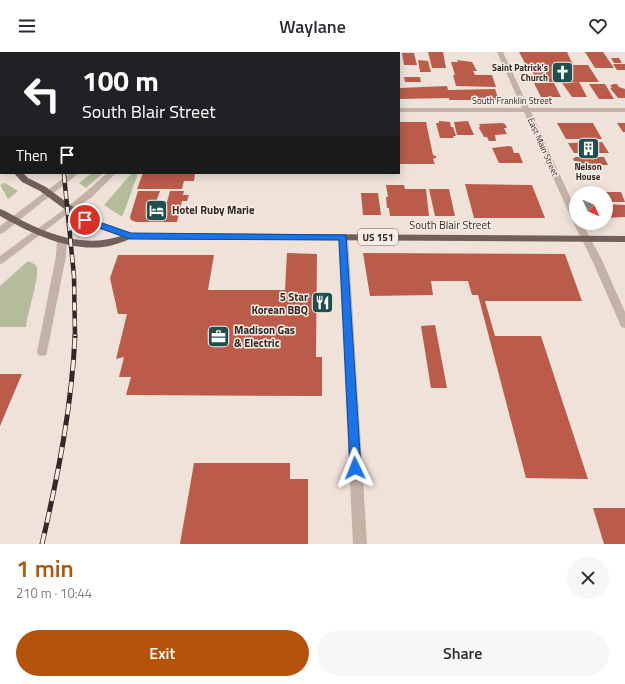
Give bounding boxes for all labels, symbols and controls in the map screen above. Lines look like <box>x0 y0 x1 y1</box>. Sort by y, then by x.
text: Waylane <box>279 13 346 40</box>
icon: menu <box>16 15 38 37</box>
icon: heart <box>587 15 609 37</box>
text: 100 m <box>82 59 159 102</box>
church icon: Saint Patrick's Church <box>550 60 576 86</box>
place label: Saint Patrick's Church <box>492 61 548 84</box>
icon: left <box>16 68 68 120</box>
street label: South Franklin Street <box>472 94 553 107</box>
text: South Blair Street <box>82 98 216 125</box>
street label: East Main Street <box>525 115 563 179</box>
building icon: Nelson House <box>575 135 601 161</box>
text: Then <box>16 144 48 167</box>
icon: arrive <box>56 144 78 166</box>
place label: Nelson House <box>574 160 602 183</box>
north arrow <box>569 186 613 230</box>
map controls <box>569 186 613 230</box>
hotel icon: Hotel Ruby Marie <box>143 197 169 223</box>
place label: Hotel Ruby Marie <box>172 202 255 218</box>
pin <box>68 203 102 237</box>
icon: arrive <box>74 209 96 231</box>
street label: South Blair Street <box>409 217 491 233</box>
road number: US 151 <box>358 229 398 245</box>
place label: 5 Star Korean BBQ <box>251 289 308 318</box>
restaurant icon: 5 Star Korean BBQ <box>310 290 336 316</box>
place label: Madison Gas & Electric <box>234 322 295 351</box>
office icon: Madison Gas & Electric <box>206 323 232 349</box>
position arrow <box>334 447 376 489</box>
text: 1 min <box>16 550 74 586</box>
button: close <box>567 557 609 599</box>
text: 210 m · 10:44 <box>16 583 92 603</box>
button: Exit <box>16 630 309 676</box>
button: Share <box>317 630 609 676</box>

